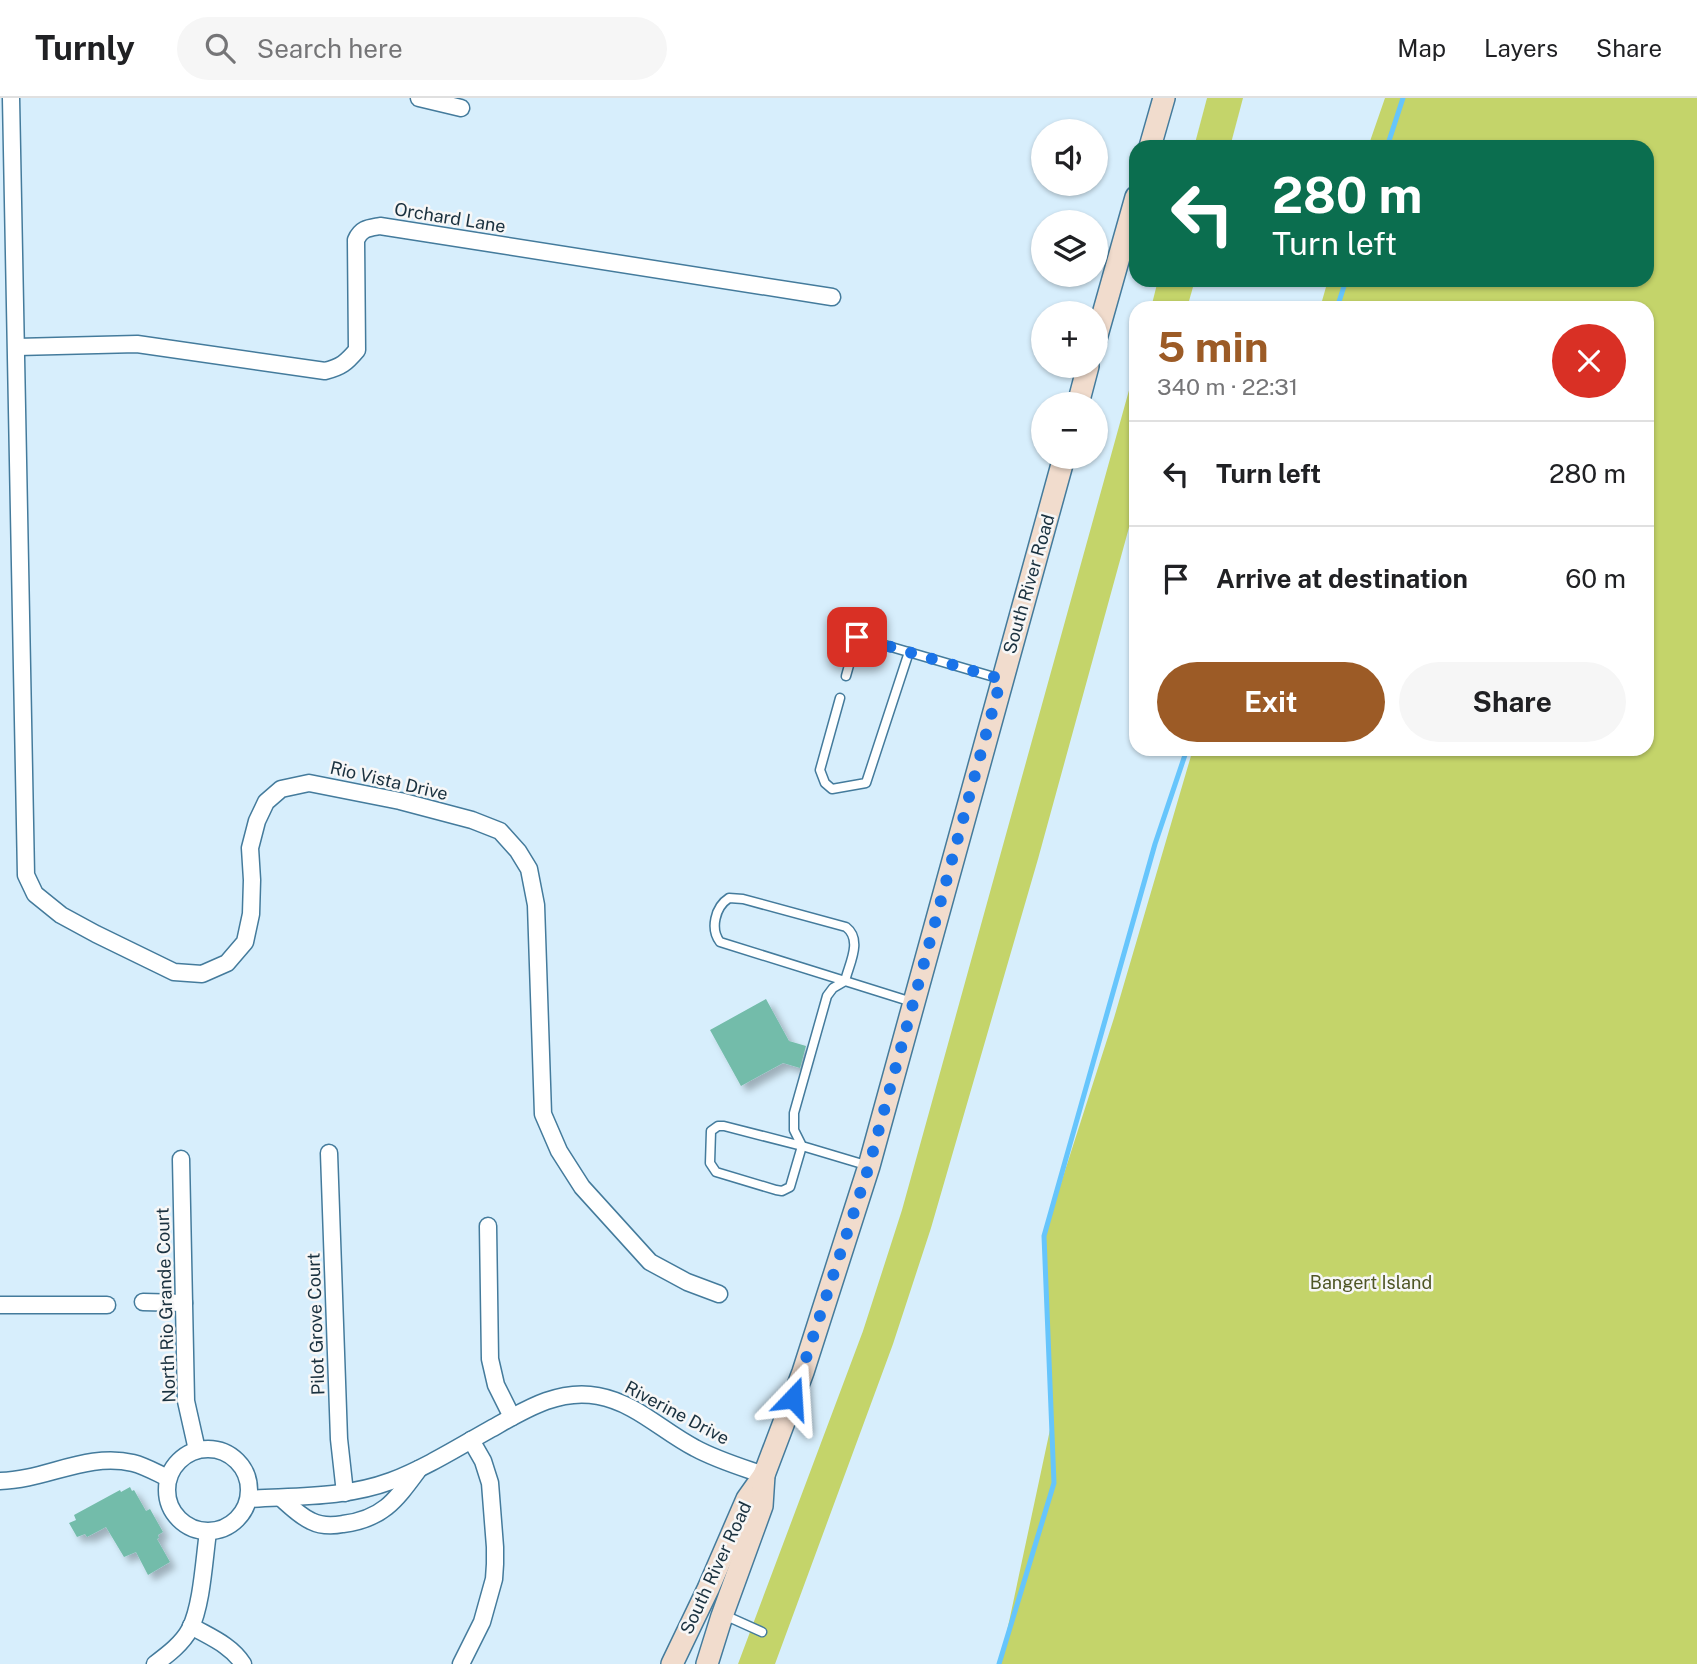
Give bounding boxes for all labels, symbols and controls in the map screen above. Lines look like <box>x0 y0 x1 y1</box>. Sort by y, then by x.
search box <box>177 17 667 80</box>
text: Turnly <box>35 29 135 67</box>
icon: search <box>201 29 239 67</box>
text: Search here <box>257 33 403 64</box>
text: Map <box>1397 34 1446 62</box>
text: Layers <box>1484 34 1558 62</box>
text: Share <box>1596 34 1662 62</box>
map controls <box>1031 119 1108 469</box>
button: sound <box>1031 119 1108 196</box>
text: 280 m <box>1272 166 1422 224</box>
icon: left <box>1157 168 1248 259</box>
street label: Orchard Lane <box>393 198 507 237</box>
button: layers <box>1031 210 1108 287</box>
text: Turn left <box>1272 225 1397 262</box>
button: + <box>1031 301 1108 378</box>
text: 5 min <box>1157 322 1269 371</box>
button: close <box>1552 324 1626 398</box>
text: 340 m · 22:31 <box>1157 373 1298 400</box>
button: − <box>1031 392 1108 469</box>
icon: left <box>1157 455 1195 493</box>
text: Turn left <box>1216 458 1321 489</box>
text: 280 m <box>1549 458 1626 489</box>
street label: South River Road <box>999 512 1058 656</box>
icon: arrive <box>1157 560 1195 598</box>
text: Arrive at destination <box>1216 563 1468 594</box>
text: 60 m <box>1565 563 1626 594</box>
pin <box>827 607 887 667</box>
icon: arrive <box>838 618 876 656</box>
button: Exit <box>1157 662 1385 742</box>
button: Share <box>1399 662 1626 742</box>
street label: Rio Vista Drive <box>328 757 450 804</box>
street label: North Rio Grande Court <box>152 1207 179 1403</box>
street label: Pilot Grove Court <box>303 1252 328 1396</box>
park label: Bangert Island <box>1310 1272 1432 1293</box>
position arrow <box>756 1361 830 1435</box>
street label: Riverine Drive <box>621 1376 733 1449</box>
street label: South River Road <box>676 1498 756 1638</box>

